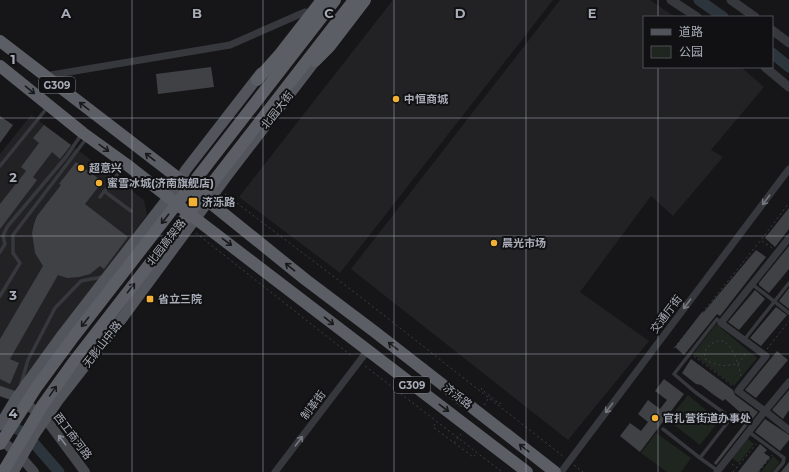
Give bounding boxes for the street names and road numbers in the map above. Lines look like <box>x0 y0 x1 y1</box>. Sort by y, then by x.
road number: G309 <box>39 77 75 93</box>
street label: 北园大街 <box>258 88 296 132</box>
street label: 北园高架路 <box>144 216 188 268</box>
street label: 交通厅街 <box>647 292 685 336</box>
street label: 无影山中路 <box>80 318 124 370</box>
road number: G309 <box>394 377 430 393</box>
street label: 济泺路 <box>441 380 475 412</box>
street label: 制革街 <box>297 388 329 422</box>
street label: 西工商河路 <box>51 410 95 462</box>

